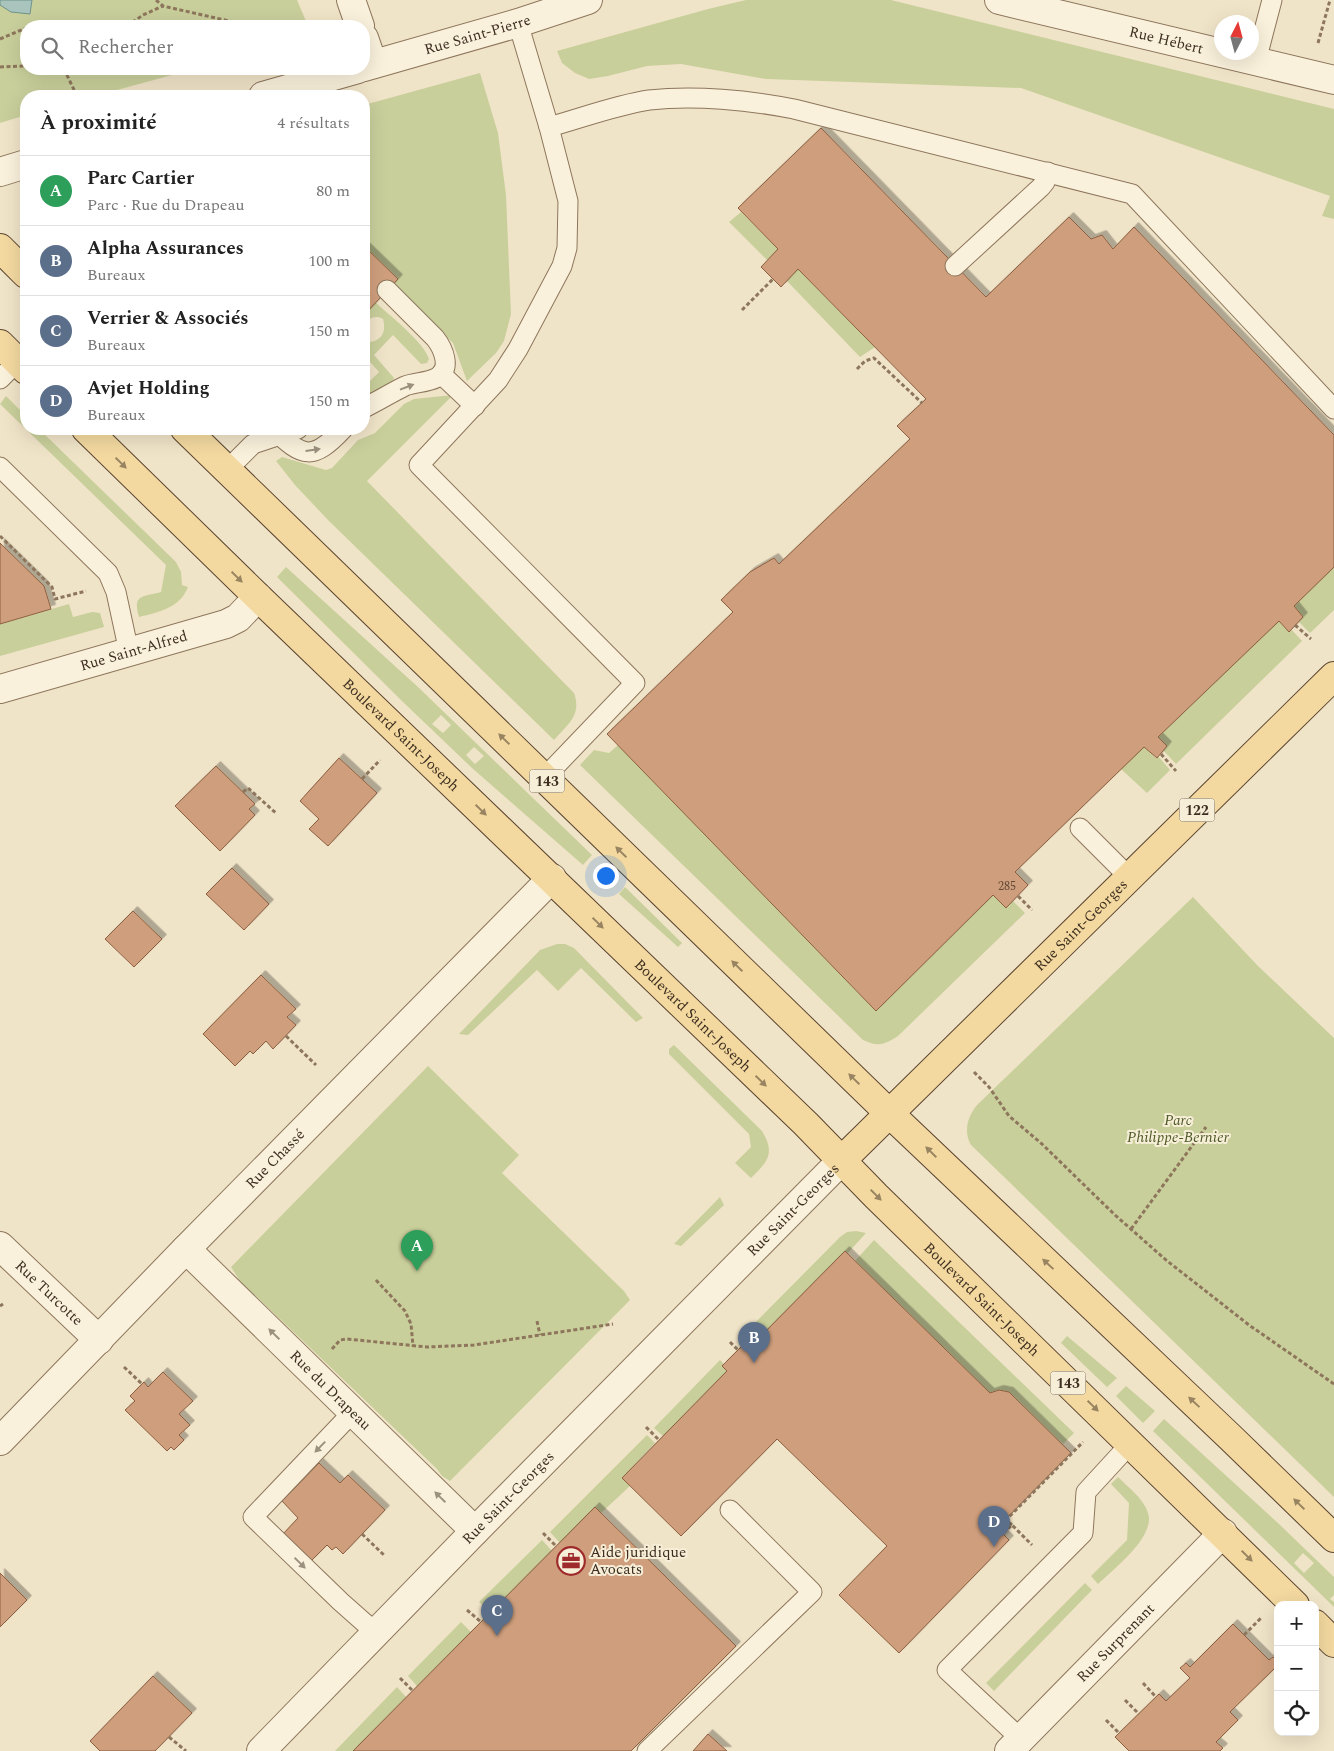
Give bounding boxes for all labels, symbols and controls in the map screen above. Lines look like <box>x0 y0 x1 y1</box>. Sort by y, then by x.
street label: Rue Saint-Pierre <box>421 8 534 61</box>
north arrow <box>1214 15 1259 60</box>
search box <box>20 20 370 75</box>
street label: Rue Hébert <box>1127 20 1206 60</box>
text: Rechercher <box>78 33 174 62</box>
icon: search <box>38 34 66 62</box>
text: À proximité <box>40 107 157 139</box>
text: 4 résultats <box>277 111 350 135</box>
text: Parc Cartier <box>87 164 194 193</box>
text: A <box>50 179 62 203</box>
text: 80 m <box>316 179 350 203</box>
text: Parc · Rue du Drapeau <box>87 193 244 217</box>
text: Alpha Assurances <box>87 234 244 263</box>
text: B <box>50 249 62 273</box>
text: 100 m <box>308 249 350 273</box>
text: Bureaux <box>87 263 145 287</box>
text: Verrier & Associés <box>87 304 249 333</box>
text: C <box>50 319 62 343</box>
text: 150 m <box>308 319 350 343</box>
text: Bureaux <box>87 333 145 357</box>
text: Avjet Holding <box>87 374 210 403</box>
one-way arrow <box>400 382 414 390</box>
text: D <box>50 389 62 413</box>
text: 150 m <box>308 389 350 413</box>
text: Bureaux <box>87 403 145 427</box>
one-way arrow <box>305 446 321 454</box>
one-way arrow <box>115 457 127 469</box>
one-way arrow <box>231 570 243 582</box>
street label: Rue Saint-Alfred <box>77 624 190 677</box>
street label: Boulevard Saint-Joseph <box>337 673 465 797</box>
one-way arrow <box>499 733 511 745</box>
road number: 143 <box>530 769 564 792</box>
road number: 122 <box>1180 798 1214 822</box>
one-way arrow <box>474 804 486 816</box>
one-way arrow <box>615 846 627 858</box>
your location <box>593 863 619 889</box>
street label: Rue Saint-Georges <box>1029 873 1133 977</box>
house number: 285 <box>998 877 1016 896</box>
one-way arrow <box>592 917 604 929</box>
street label: Boulevard Saint-Joseph <box>629 953 757 1078</box>
one-way arrow <box>731 960 743 972</box>
one-way arrow <box>848 1073 860 1085</box>
one-way arrow <box>755 1075 767 1087</box>
park label: Parc Philippe-Bernier <box>1127 1109 1230 1149</box>
street label: Rue Chassé <box>240 1124 310 1194</box>
one-way arrow <box>925 1146 937 1158</box>
street label: Rue Saint-Georges <box>741 1158 845 1262</box>
one-way arrow <box>870 1189 882 1201</box>
pin: A <box>401 1230 433 1271</box>
street label: Boulevard Saint-Joseph <box>918 1237 1046 1362</box>
street label: Rue Turcotte <box>10 1255 89 1331</box>
one-way arrow <box>1043 1258 1055 1270</box>
pin: B <box>738 1322 770 1363</box>
one-way arrow <box>268 1329 280 1341</box>
street label: Rue du Drapeau <box>284 1345 377 1436</box>
road number: 143 <box>1050 1372 1086 1395</box>
one-way arrow <box>1188 1396 1200 1408</box>
one-way arrow <box>1086 1400 1098 1412</box>
one-way arrow <box>314 1441 326 1453</box>
street label: Rue Saint-Georges <box>456 1445 560 1550</box>
one-way arrow <box>434 1492 446 1504</box>
one-way arrow <box>1293 1498 1305 1510</box>
pin: D <box>978 1506 1010 1547</box>
place label: Aide juridique Avocats <box>590 1541 686 1581</box>
office icon: Aide juridique Avocats <box>556 1546 586 1576</box>
one-way arrow <box>1240 1550 1252 1562</box>
one-way arrow <box>294 1557 306 1569</box>
pin: C <box>481 1595 513 1636</box>
street label: Rue Surprenant <box>1071 1598 1160 1688</box>
map controls <box>1274 1601 1319 1736</box>
button: + <box>1274 1601 1319 1646</box>
button: − <box>1274 1646 1319 1691</box>
button: locate <box>1274 1691 1319 1736</box>

